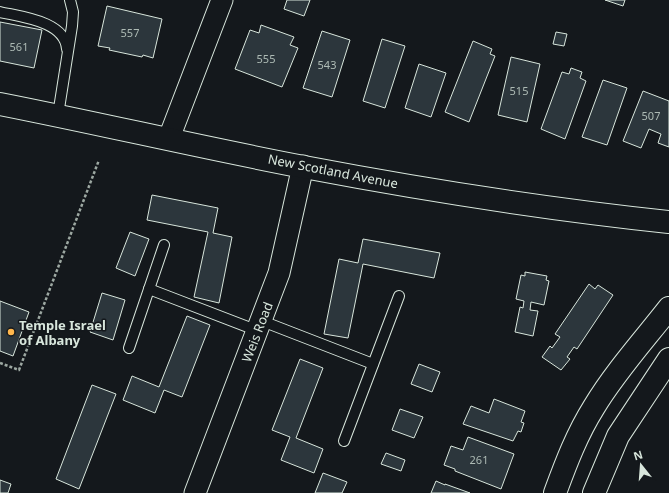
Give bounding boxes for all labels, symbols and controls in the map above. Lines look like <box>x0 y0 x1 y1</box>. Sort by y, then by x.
house number: 557 <box>121 25 139 40</box>
house number: 561 <box>10 39 28 54</box>
house number: 555 <box>257 51 275 66</box>
house number: 543 <box>318 57 336 72</box>
house number: 515 <box>510 83 528 98</box>
house number: 507 <box>642 108 660 123</box>
street label: New Scotland Avenue <box>266 150 400 192</box>
street label: Weis Road <box>237 299 277 365</box>
place label: Temple Israel of Albany <box>19 316 106 349</box>
marker: Temple Israel of Albany <box>6 327 16 337</box>
north arrow <box>621 445 661 485</box>
text: N <box>631 446 644 463</box>
house number: 261 <box>470 452 488 467</box>

